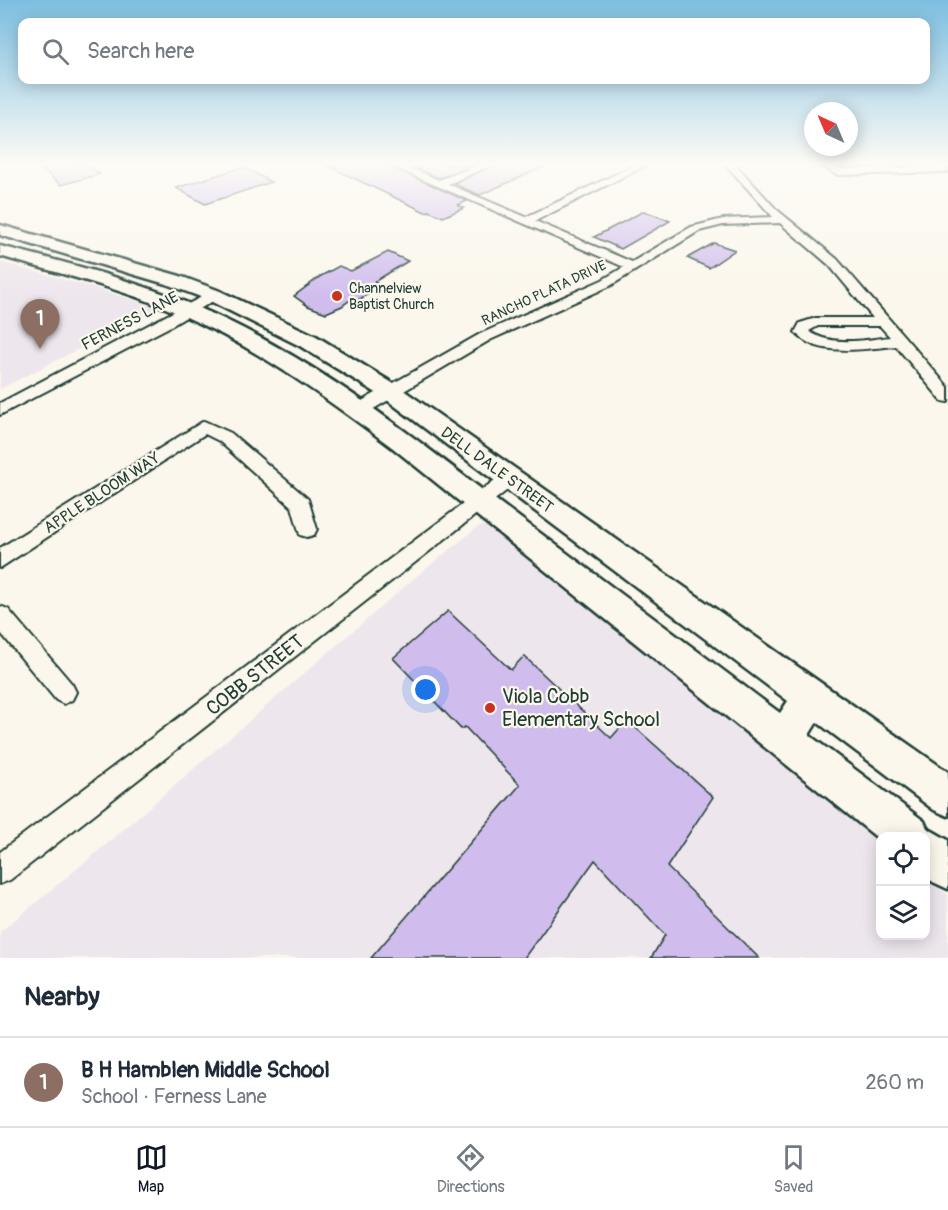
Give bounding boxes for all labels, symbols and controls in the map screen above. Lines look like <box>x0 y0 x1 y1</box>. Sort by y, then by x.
search box <box>18 18 930 84</box>
icon: search <box>39 35 72 68</box>
text: Search here <box>87 37 194 65</box>
north arrow <box>804 102 858 156</box>
street label: RANCHO PLATA DRIVE <box>479 257 609 329</box>
place label: Channelview Baptist Church <box>349 280 434 313</box>
street label: FERNESS LANE <box>78 287 182 355</box>
marker: Channelview Baptist Church <box>330 289 344 303</box>
pin: 1 <box>20 300 60 349</box>
street label: DELL DALE STREET <box>437 422 557 518</box>
street label: APPLE BLOOM WAY <box>40 448 164 538</box>
street label: COBB STREET <box>201 629 309 721</box>
your location <box>411 675 440 704</box>
place label: Viola Cobb Elementary School <box>502 684 660 732</box>
marker: Viola Cobb Elementary School <box>483 701 497 715</box>
map controls <box>876 832 930 940</box>
button: locate <box>876 832 930 886</box>
button: layers <box>876 886 930 940</box>
text: Nearby <box>24 981 100 1013</box>
text: B H Hamblen Middle School <box>81 1056 330 1084</box>
text: 1 <box>40 1070 47 1095</box>
text: 260 m <box>865 1070 924 1095</box>
text: School · Ferness Lane <box>81 1084 267 1109</box>
tab: Map <box>135 1141 168 1197</box>
tab: Directions <box>437 1141 505 1197</box>
tab: Saved <box>774 1141 813 1197</box>

